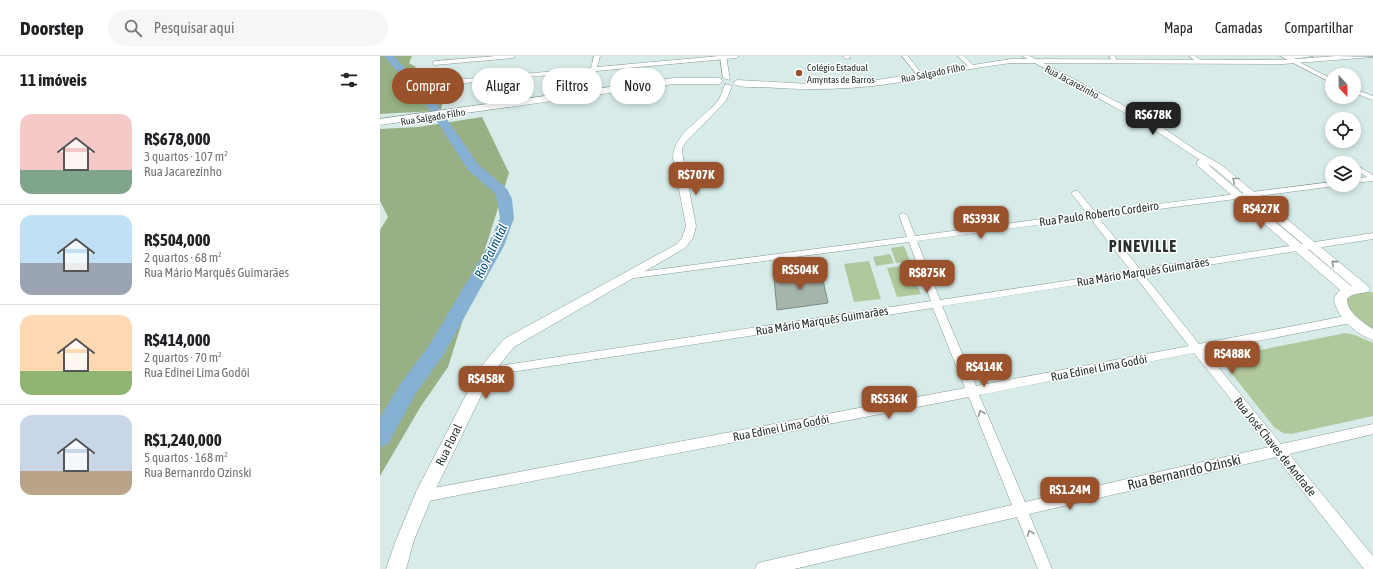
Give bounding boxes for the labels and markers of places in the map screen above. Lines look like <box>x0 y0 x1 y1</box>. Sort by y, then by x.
place label: Colégio Estadual Amyntas de Barros <box>807 62 875 85</box>
marker: Colégio Estadual Amyntas de Barros <box>794 68 804 78</box>
pin: R$678K <box>1120 102 1186 136</box>
pin: R$707K <box>663 162 729 196</box>
pin: R$427K <box>1228 196 1294 230</box>
pin: R$393K <box>948 206 1014 240</box>
pin: R$504K <box>767 257 833 291</box>
pin: R$875K <box>894 260 960 294</box>
pin: R$488K <box>1199 341 1265 375</box>
pin: R$414K <box>951 354 1017 388</box>
pin: R$458K <box>453 366 519 400</box>
pin: R$536K <box>856 386 922 420</box>
pin: R$1.24M <box>1033 477 1107 511</box>

